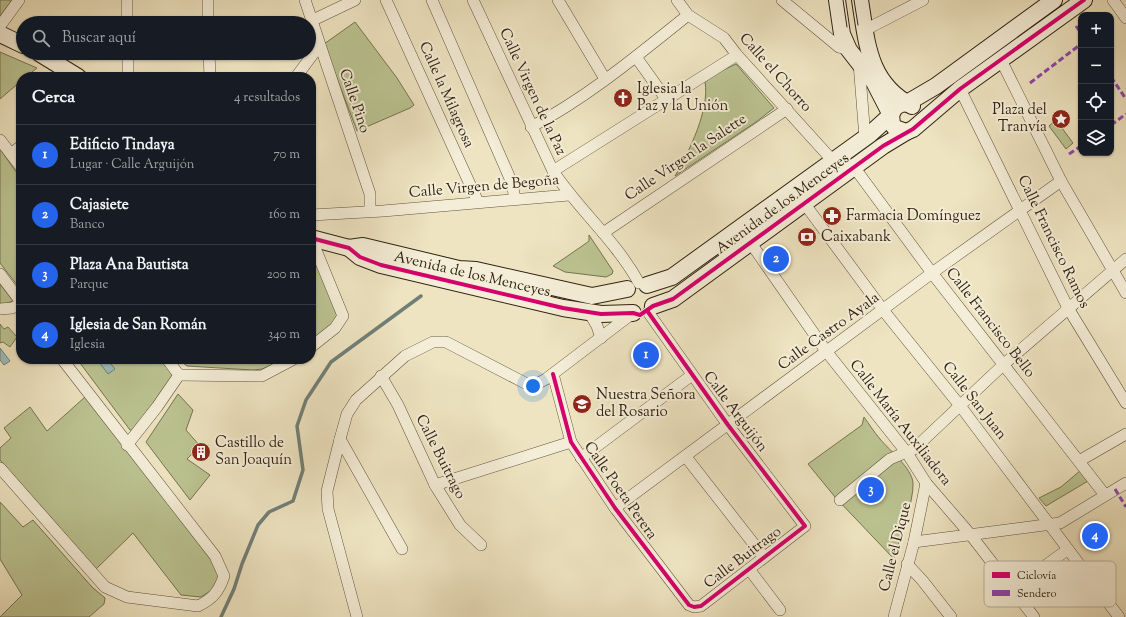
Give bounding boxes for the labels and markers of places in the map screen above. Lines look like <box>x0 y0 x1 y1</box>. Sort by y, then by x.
place label: Iglesia la Paz y la Unión <box>637 79 728 117</box>
church icon: Iglesia la Paz y la Unión <box>612 87 634 109</box>
place label: Plaza del Tranvía <box>992 100 1047 138</box>
place icon: Plaza del Tranvía <box>1050 108 1072 130</box>
pharmacy icon: Farmacia Domínguez <box>821 205 843 227</box>
place label: Farmacia Domínguez <box>846 206 981 227</box>
bank icon: Caixabank <box>796 226 818 248</box>
place label: Caixabank <box>821 227 891 248</box>
pin: 2 <box>763 244 789 274</box>
pin: 1 <box>633 340 659 370</box>
place label: Nuestra Señora del Rosario <box>596 385 696 423</box>
school or university icon: Nuestra Señora del Rosario <box>571 393 593 415</box>
place label: Castillo de San Joaquín <box>215 433 292 471</box>
building icon: Castillo de San Joaquín <box>190 441 212 463</box>
pin: 3 <box>858 475 884 505</box>
pin: 4 <box>1082 521 1108 551</box>

